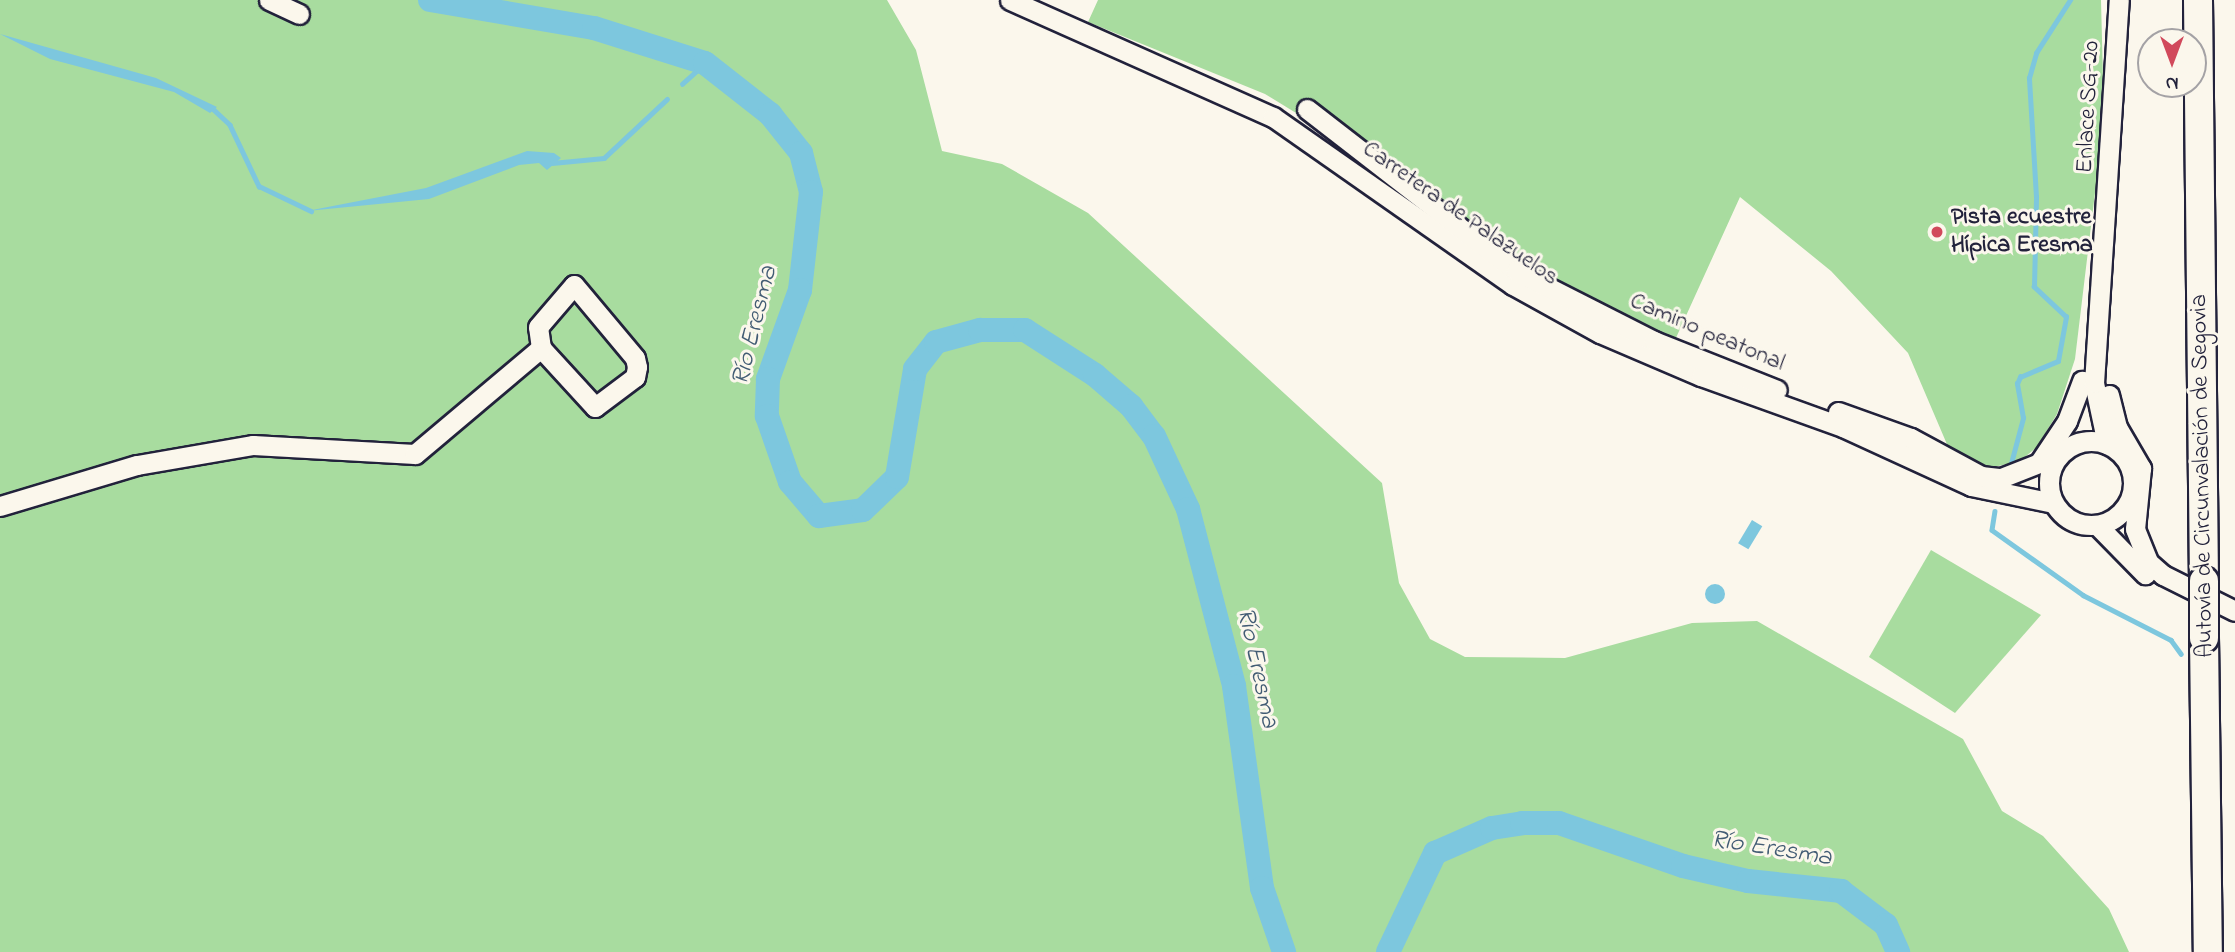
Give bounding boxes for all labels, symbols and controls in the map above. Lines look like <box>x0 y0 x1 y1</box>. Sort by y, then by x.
north arrow <box>2137 28 2207 98</box>
street label: Enlace SG-20 <box>2071 40 2107 174</box>
text: N <box>2166 69 2178 96</box>
street label: Carretera de Palazuelos <box>1356 135 1564 293</box>
place label: Pista ecuestre Hípica Eresma <box>1951 204 2093 260</box>
marker: Pista ecuestre Hípica Eresma <box>1929 224 1945 240</box>
water label: Río Eresma <box>726 263 786 389</box>
street label: Camino peatonal <box>1625 287 1789 379</box>
street label: Autovía de Circunvalación de Segovia <box>2185 294 2221 658</box>
water label: Río Eresma <box>1228 605 1284 731</box>
water label: Río Eresma <box>1708 825 1834 875</box>

